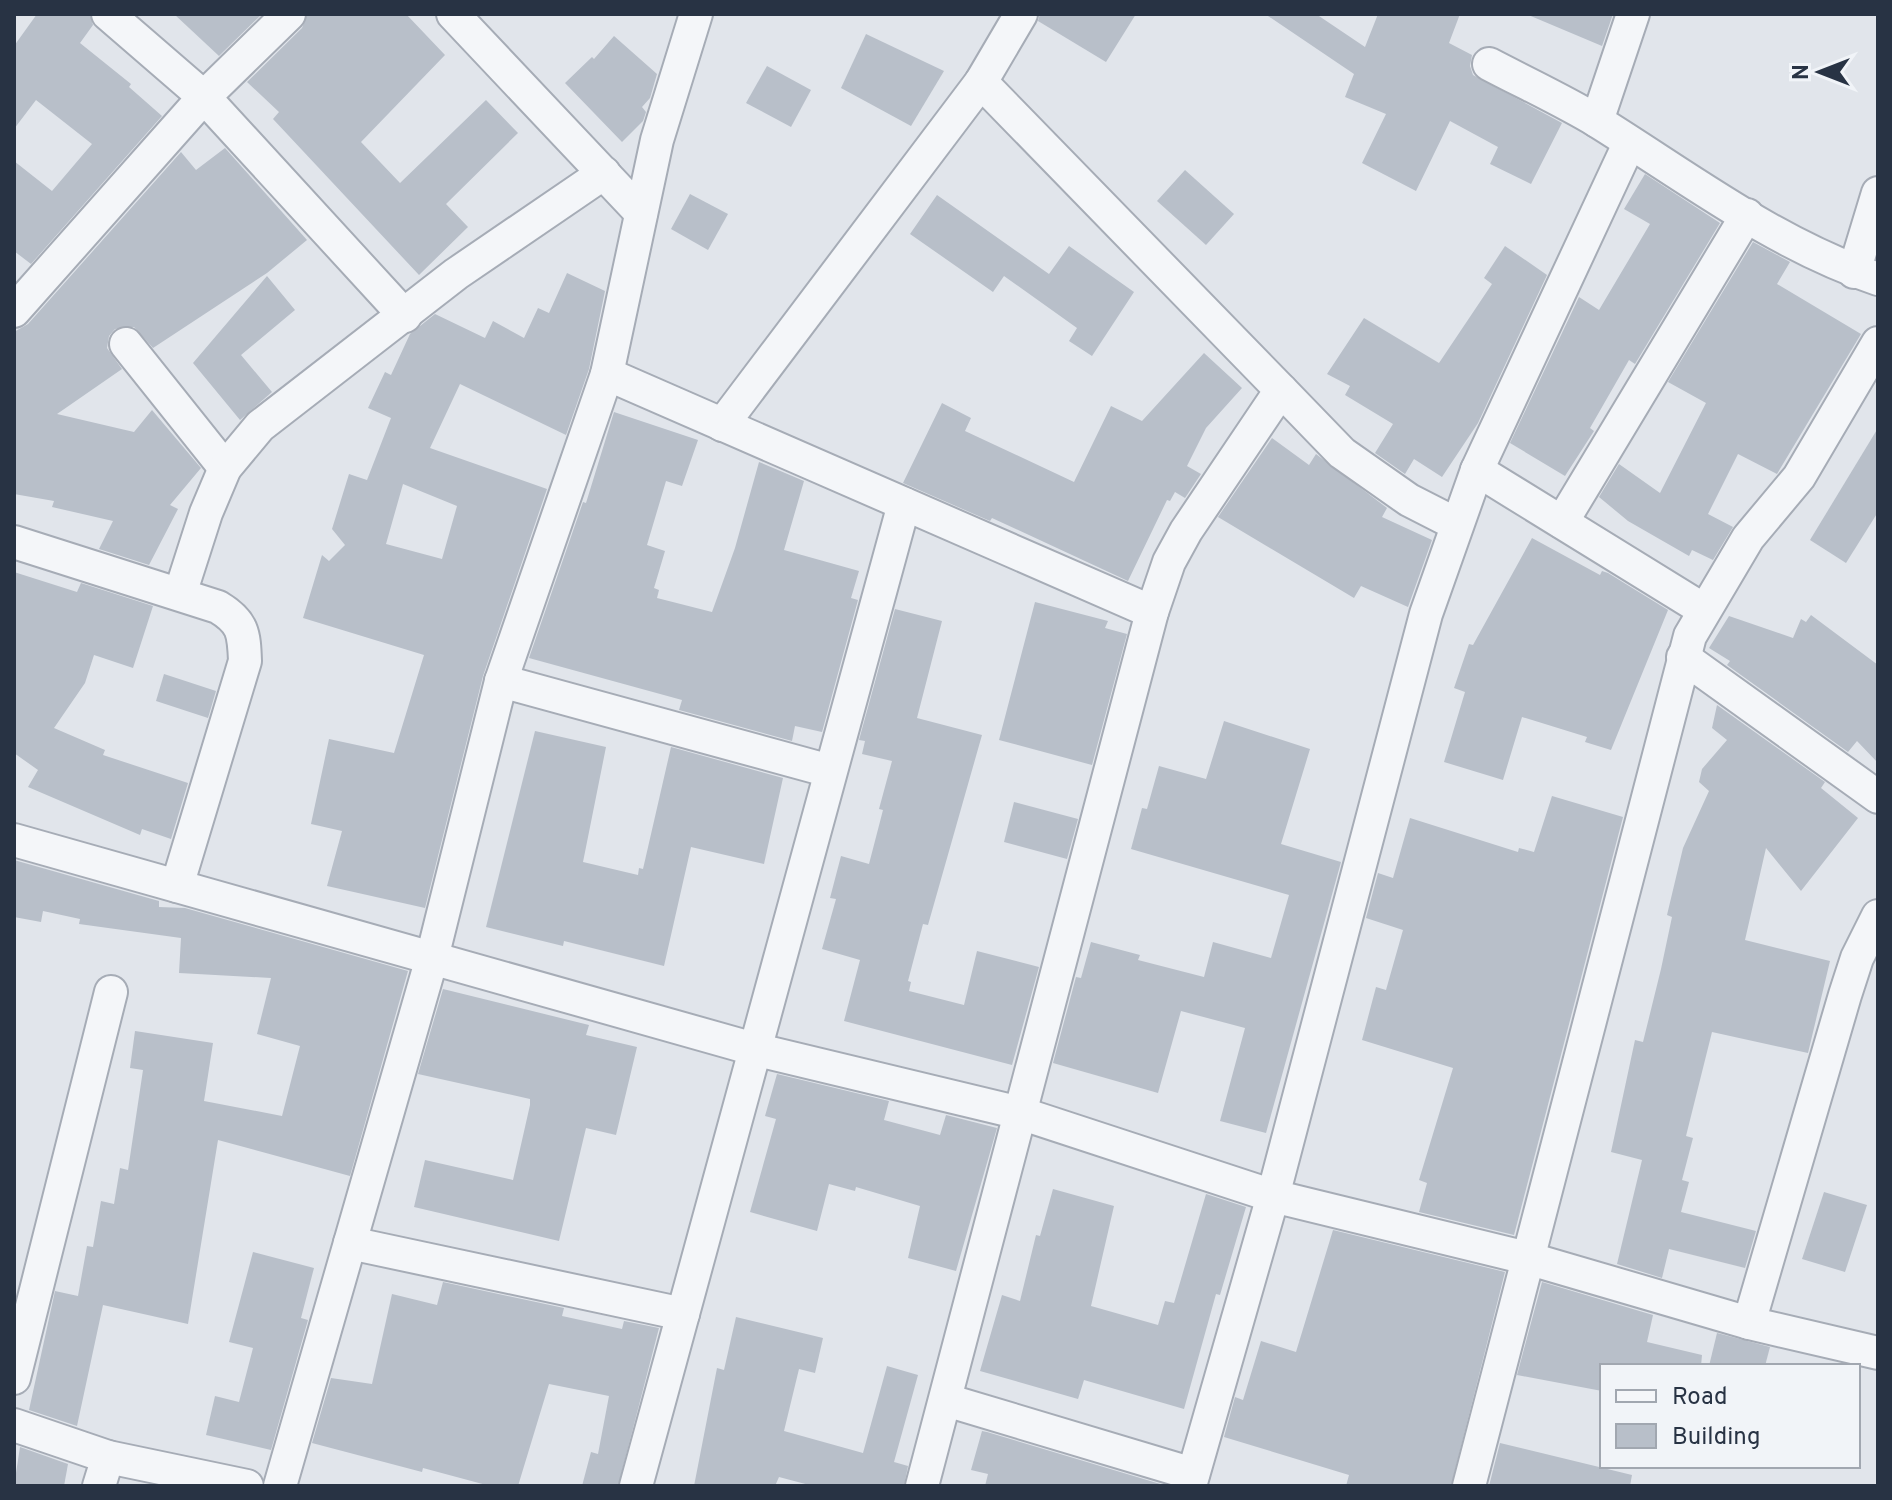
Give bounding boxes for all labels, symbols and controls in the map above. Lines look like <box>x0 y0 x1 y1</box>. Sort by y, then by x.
north arrow <box>1780 32 1860 112</box>
text: N <box>1789 64 1816 80</box>
legend <box>1600 1364 1860 1468</box>
text: Road <box>1672 1383 1728 1413</box>
text: Building <box>1672 1423 1761 1453</box>

